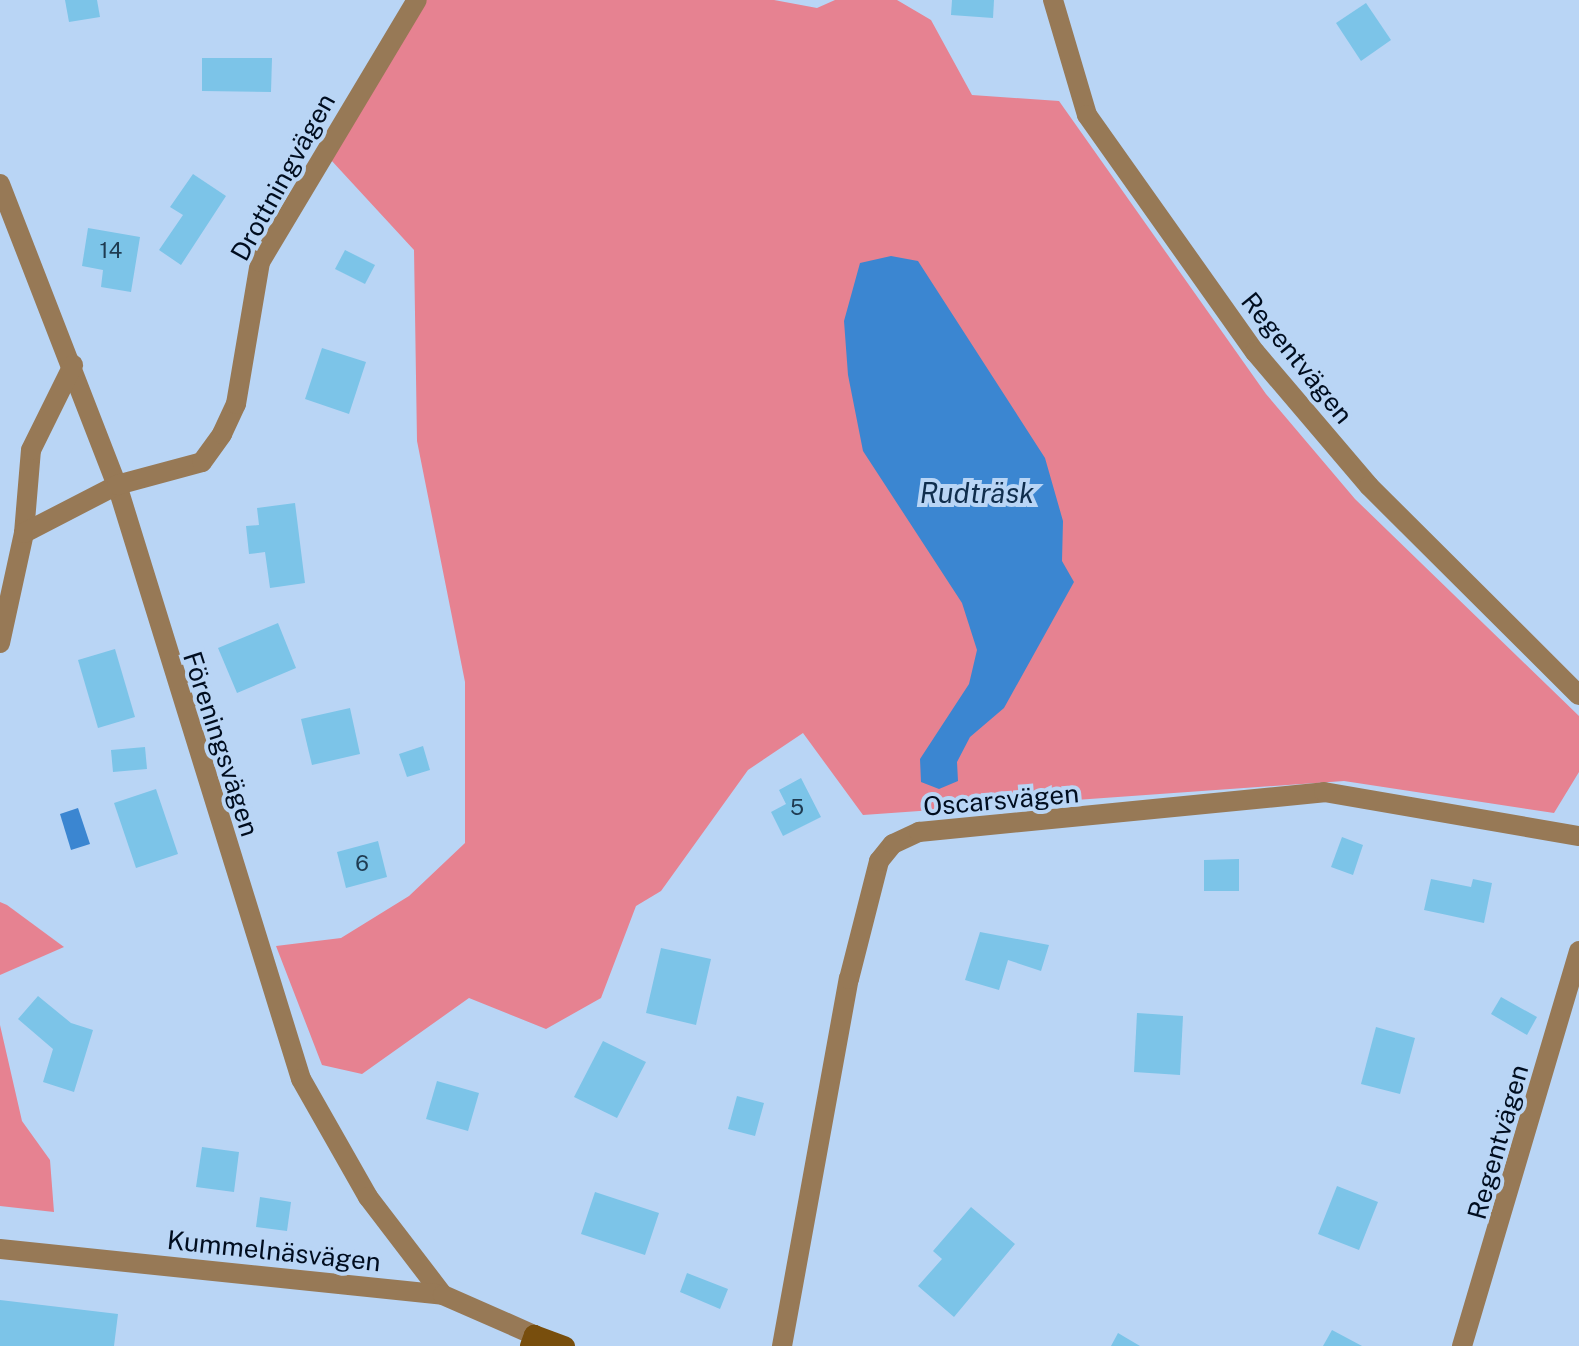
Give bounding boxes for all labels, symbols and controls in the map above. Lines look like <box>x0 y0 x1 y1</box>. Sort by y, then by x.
street label: Drottningvägen <box>224 88 342 266</box>
house number: 14 <box>100 238 122 264</box>
street label: Regentvägen <box>1235 286 1359 430</box>
water label: Rudträsk <box>920 476 1034 510</box>
street label: Föreningsvägen <box>176 648 266 840</box>
street label: Oscarsvägen <box>922 778 1080 822</box>
house number: 5 <box>790 795 804 821</box>
house number: 6 <box>355 851 369 877</box>
street label: Regentvägen <box>1461 1061 1535 1223</box>
street label: Kummelnäsvägen <box>166 1224 382 1278</box>

